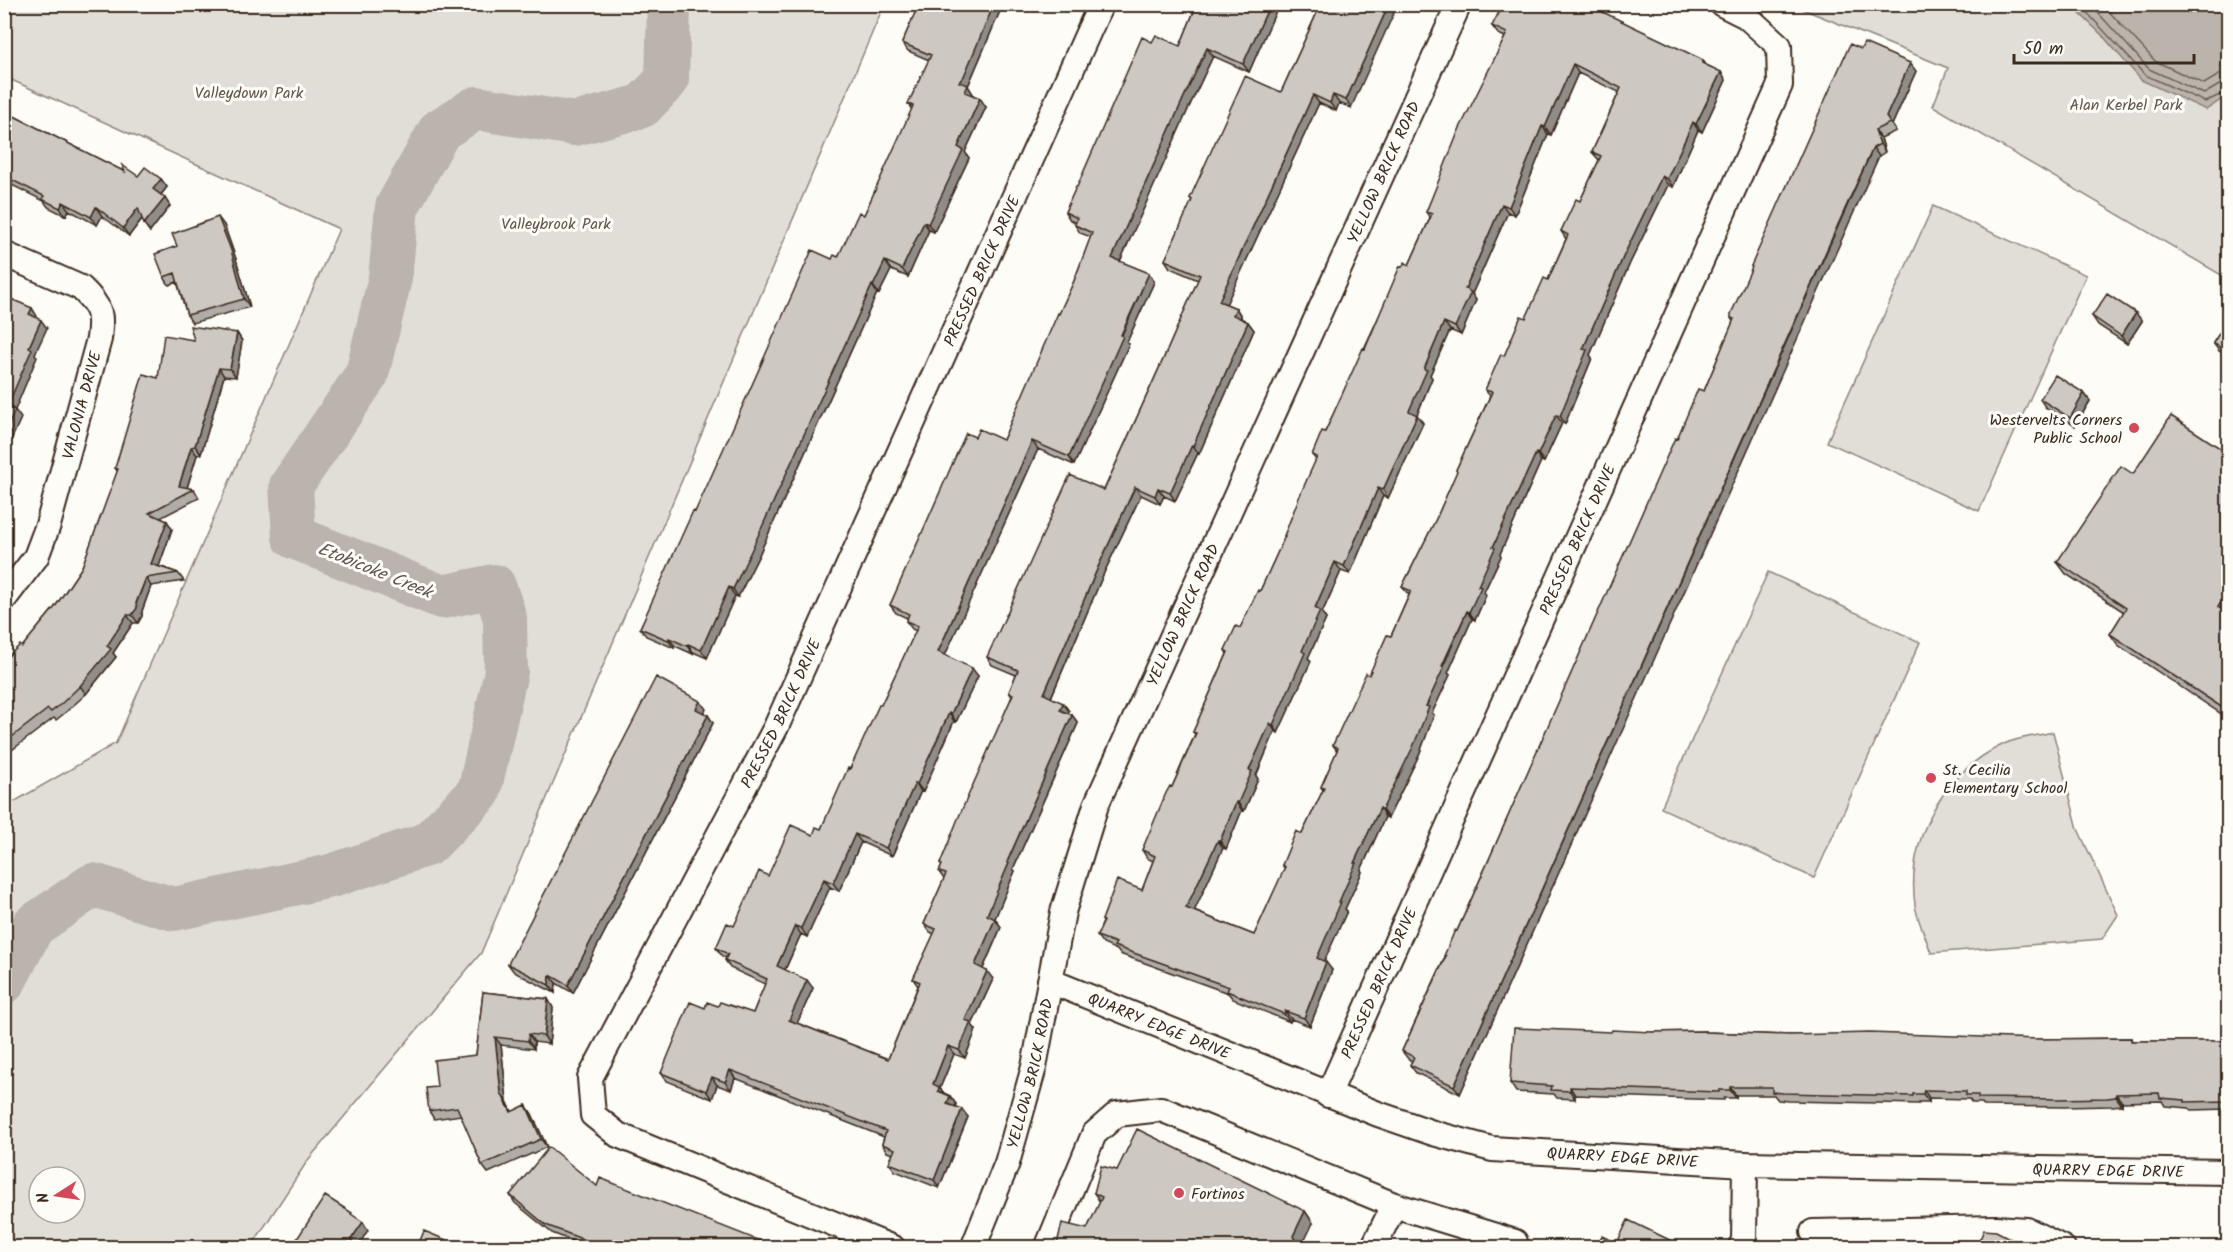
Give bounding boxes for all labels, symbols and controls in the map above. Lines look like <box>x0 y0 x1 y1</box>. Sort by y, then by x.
scale bar <box>2014 27 2194 65</box>
text: 50 m <box>2023 35 2063 64</box>
park label: Valleydown Park <box>195 81 304 106</box>
park label: Alan Kerbel Park <box>2070 93 2183 118</box>
street label: YELLOW BRICK ROAD <box>1341 97 1427 248</box>
street label: PRESSED BRICK DRIVE <box>938 191 1028 351</box>
park label: Valleybrook Park <box>501 212 611 237</box>
street label: VALONIA DRIVE <box>56 348 109 462</box>
place label: Westervelts Corners Public School <box>1990 408 2122 451</box>
marker: Westervelts Corners Public School <box>2127 421 2141 435</box>
street label: PRESSED BRICK DRIVE <box>1533 460 1623 619</box>
water label: Etobicoke Creek <box>313 535 438 608</box>
street label: YELLOW BRICK ROAD <box>1140 540 1227 691</box>
street label: PRESSED BRICK DRIVE <box>735 634 828 793</box>
place label: St. Cecilia Elementary School <box>1943 758 2068 801</box>
marker: St. Cecilia Elementary School <box>1924 771 1938 785</box>
street label: PRESSED BRICK DRIVE <box>1335 903 1425 1063</box>
street label: QUARRY EDGE DRIVE <box>1084 987 1234 1067</box>
street label: YELLOW BRICK ROAD <box>1001 996 1061 1152</box>
street label: QUARRY EDGE DRIVE <box>1546 1141 1700 1175</box>
street label: QUARRY EDGE DRIVE <box>2032 1158 2185 1185</box>
north arrow <box>27 1165 87 1225</box>
place label: Fortinos <box>1191 1182 1245 1207</box>
marker: Fortinos <box>1172 1186 1186 1200</box>
text: N <box>31 1190 57 1205</box>

